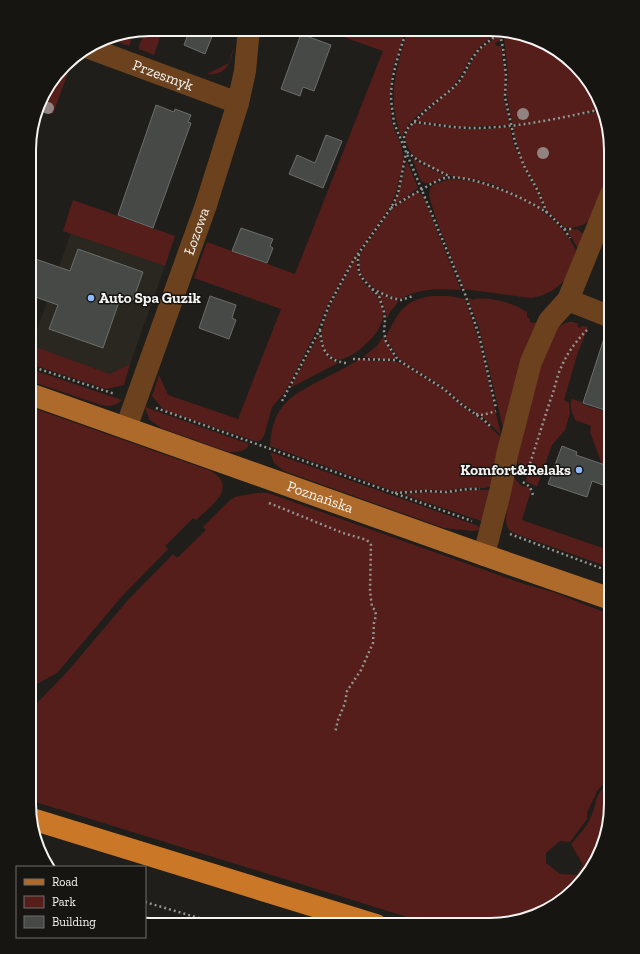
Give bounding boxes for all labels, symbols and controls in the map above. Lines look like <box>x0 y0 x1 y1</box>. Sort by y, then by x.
street label: Przesmyk <box>130 56 196 95</box>
street label: Łozowa <box>180 205 213 257</box>
place label: Auto Spa Guzik <box>99 289 201 307</box>
marker: Auto Spa Guzik <box>86 293 96 303</box>
place label: Komfort&Relaks <box>460 461 571 479</box>
marker: Komfort&Relaks <box>574 465 584 475</box>
street label: Poznańska <box>285 477 356 517</box>
legend <box>16 866 146 938</box>
text: Road <box>52 875 78 889</box>
text: Park <box>52 895 77 909</box>
text: Building <box>52 915 96 929</box>

